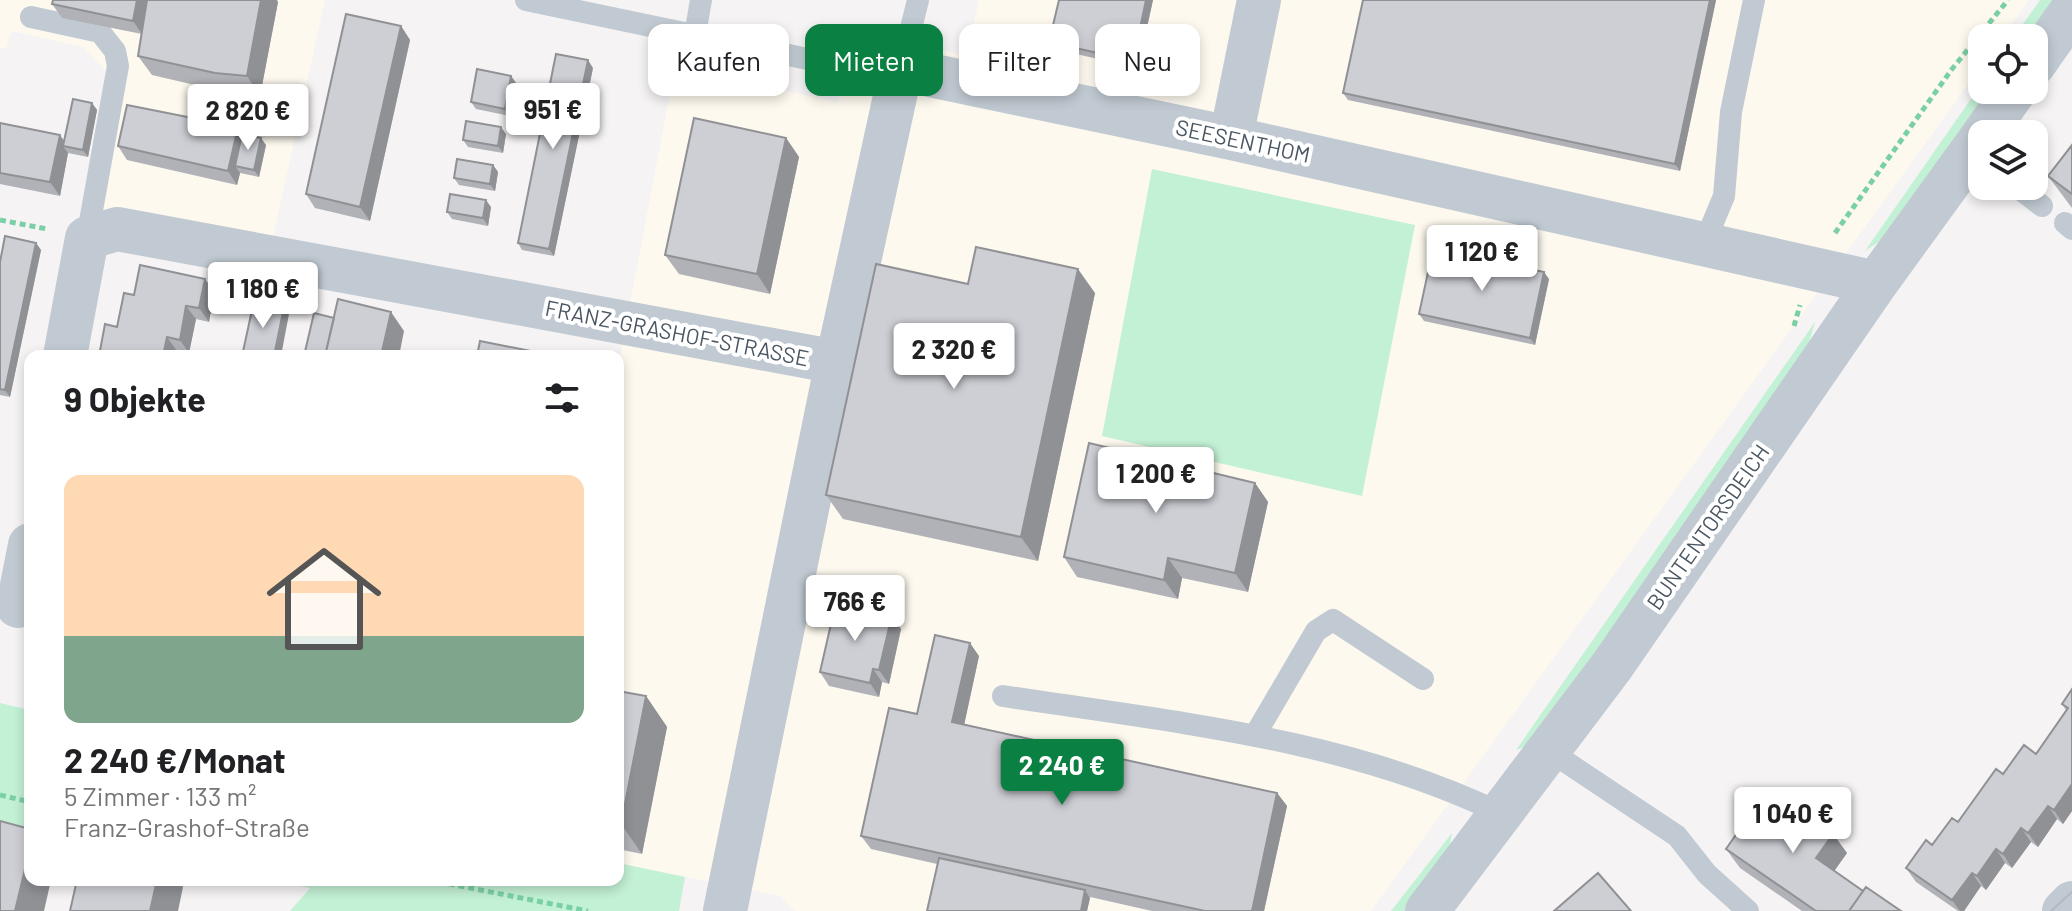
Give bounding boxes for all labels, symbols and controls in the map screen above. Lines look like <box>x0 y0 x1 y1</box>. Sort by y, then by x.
chip: Kaufen <box>648 24 789 96</box>
chip: Mieten <box>805 24 943 96</box>
chip: Filter <box>959 24 1079 96</box>
chip: Neu <box>1095 24 1200 96</box>
map controls <box>1968 24 2048 200</box>
button: locate <box>1968 24 2048 104</box>
pin: 951 € <box>497 83 609 151</box>
pin: 2 820 € <box>174 84 322 152</box>
text: 951 € <box>524 93 582 124</box>
text: 2 820 € <box>206 94 290 125</box>
street label: SEESENTHOM <box>1174 113 1313 167</box>
button: layers <box>1968 120 2048 200</box>
pin: 1 120 € <box>1408 225 1556 293</box>
text: 1 120 € <box>1445 235 1519 266</box>
pin: 1 180 € <box>189 262 337 330</box>
text: 1 180 € <box>226 272 300 303</box>
street label: FRANZ-GRASHOF-STRASSE <box>543 294 811 370</box>
pin: 2 320 € <box>880 323 1028 391</box>
text: 2 320 € <box>912 333 996 364</box>
icon: filters <box>540 376 584 420</box>
text: 9 Objekte <box>64 378 206 419</box>
street label: BUNTENTORSDEICH <box>1640 439 1774 614</box>
pin: 1 200 € <box>1082 447 1230 515</box>
text: 1 200 € <box>1116 457 1196 488</box>
icon: home <box>252 527 396 671</box>
pin: 766 € <box>799 575 911 643</box>
text: 766 € <box>824 585 886 616</box>
text: 2 240 €/Monat <box>64 739 286 780</box>
pin: 2 240 € <box>988 739 1136 807</box>
text: 2 240 € <box>1019 749 1105 780</box>
text: 5 Zimmer · 133 m² <box>64 780 257 811</box>
pin: 1 040 € <box>1719 787 1867 855</box>
text: 1 040 € <box>1752 797 1834 828</box>
text: Franz-Grashof-Straße <box>64 811 310 842</box>

